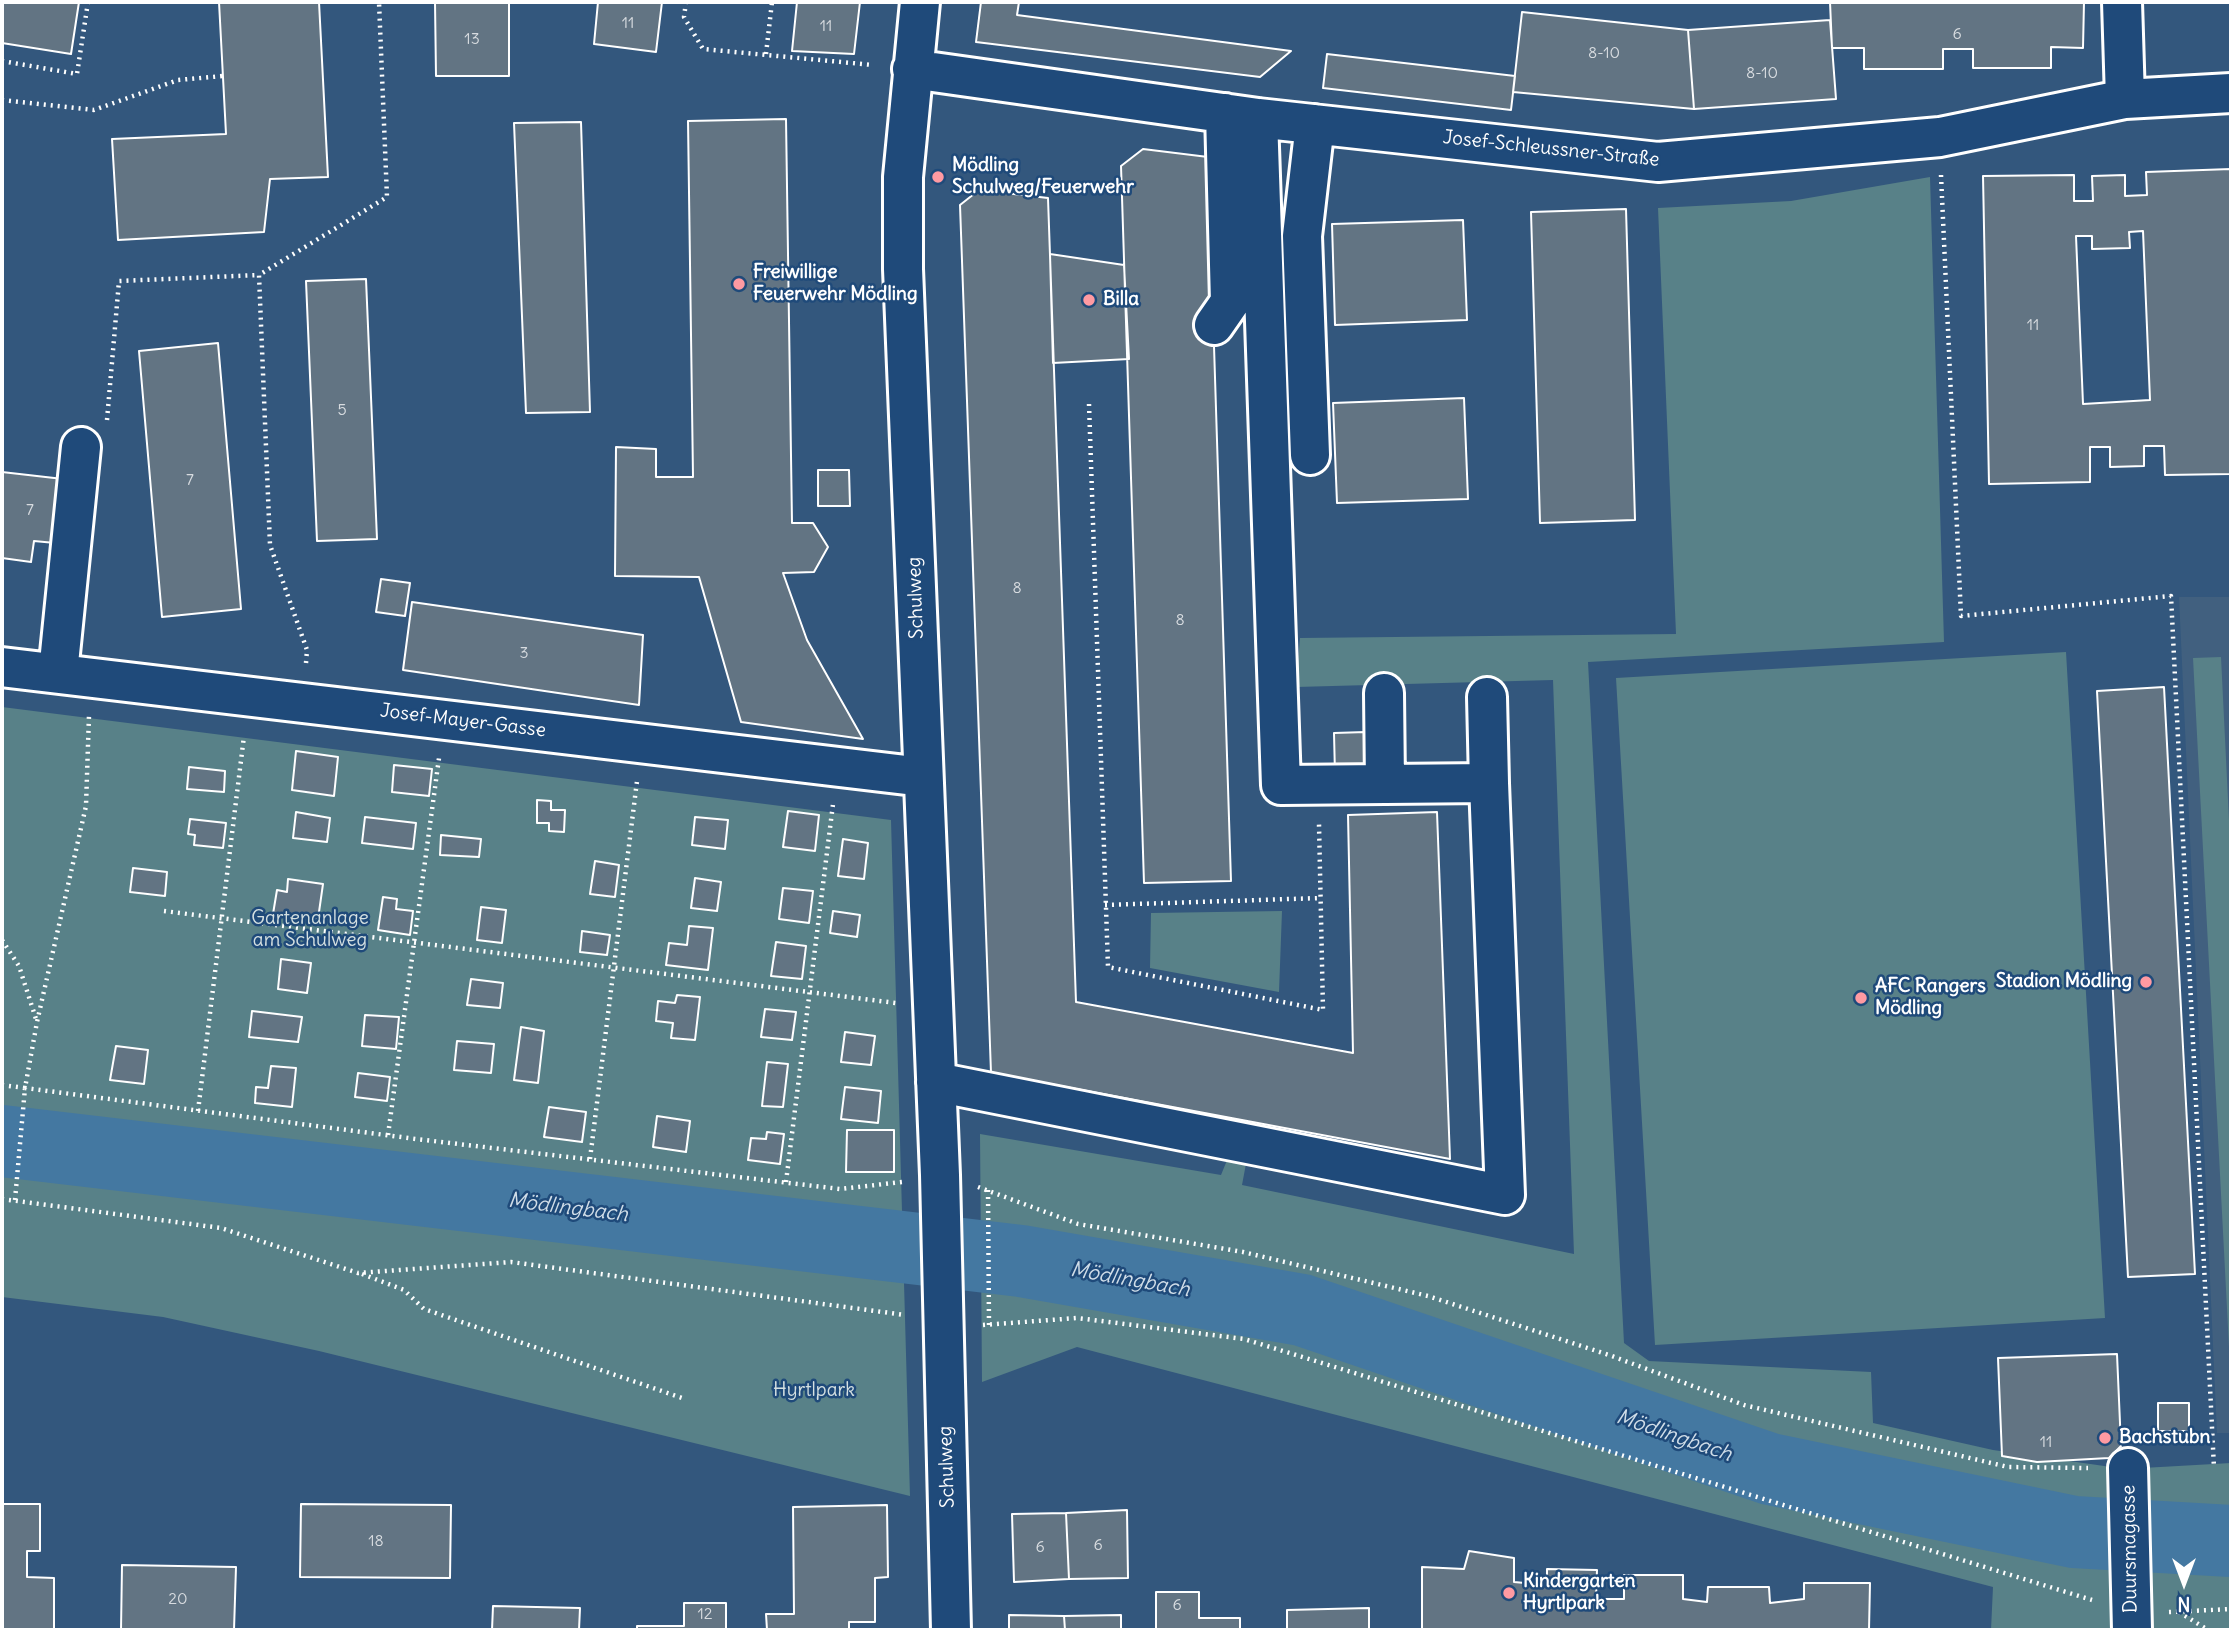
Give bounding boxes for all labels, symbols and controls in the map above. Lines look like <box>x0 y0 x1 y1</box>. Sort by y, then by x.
house number: 11 <box>622 13 634 33</box>
house number: 11 <box>820 16 832 36</box>
house number: 6 <box>1952 24 1962 44</box>
house number: 13 <box>464 29 480 49</box>
house number: 8-10 <box>1588 43 1620 63</box>
house number: 8-10 <box>1746 63 1778 83</box>
street label: Josef-Schleussner-Straße <box>1442 126 1660 172</box>
place label: Mödling Schulweg/Feuerwehr <box>952 155 1134 199</box>
marker: Mödling Schulweg/Feuerwehr <box>930 169 946 185</box>
place label: Freiwillige Feuerwehr Mödling <box>753 262 918 306</box>
marker: Freiwillige Feuerwehr Mödling <box>731 276 747 292</box>
place label: Billa <box>1103 289 1139 311</box>
marker: Billa <box>1081 292 1097 308</box>
house number: 11 <box>2027 315 2039 335</box>
house number: 5 <box>337 400 347 420</box>
house number: 7 <box>186 470 194 490</box>
house number: 7 <box>26 500 34 520</box>
street label: Schulweg <box>903 557 929 639</box>
house number: 8 <box>1012 578 1022 598</box>
house number: 8 <box>1175 610 1185 630</box>
house number: 3 <box>519 643 529 663</box>
street label: Josef-Mayer-Gasse <box>379 700 547 742</box>
park label: Gartenanlage am Schulweg <box>251 908 369 952</box>
place label: Stadion Mödling <box>1996 971 2132 993</box>
marker: Stadion Mödling <box>2138 974 2154 990</box>
place label: AFC Rangers Mödling <box>1875 976 1986 1020</box>
marker: AFC Rangers Mödling <box>1853 990 1869 1006</box>
water label: Mödlingbach <box>507 1188 629 1228</box>
water label: Mödlingbach <box>1068 1257 1192 1303</box>
park label: Hyrtlpark <box>773 1380 855 1402</box>
water label: Mödlingbach <box>1613 1404 1735 1468</box>
street label: Schulweg <box>934 1426 960 1508</box>
place label: Bachstubn <box>2119 1427 2210 1449</box>
marker: Bachstubn <box>2097 1430 2113 1446</box>
house number: 11 <box>2040 1432 2052 1452</box>
street label: Duursmagasse <box>2117 1485 2143 1613</box>
house number: 18 <box>368 1531 384 1551</box>
house number: 6 <box>1093 1535 1103 1555</box>
house number: 6 <box>1035 1537 1045 1557</box>
north arrow <box>2149 1548 2219 1618</box>
place label: Kindergarten Hyrtlpark <box>1523 1571 1635 1615</box>
marker: Kindergarten Hyrtlpark <box>1501 1585 1517 1601</box>
house number: 20 <box>168 1589 188 1609</box>
text: N <box>2177 1592 2191 1616</box>
house number: 6 <box>1172 1595 1182 1615</box>
house number: 12 <box>697 1604 713 1624</box>

